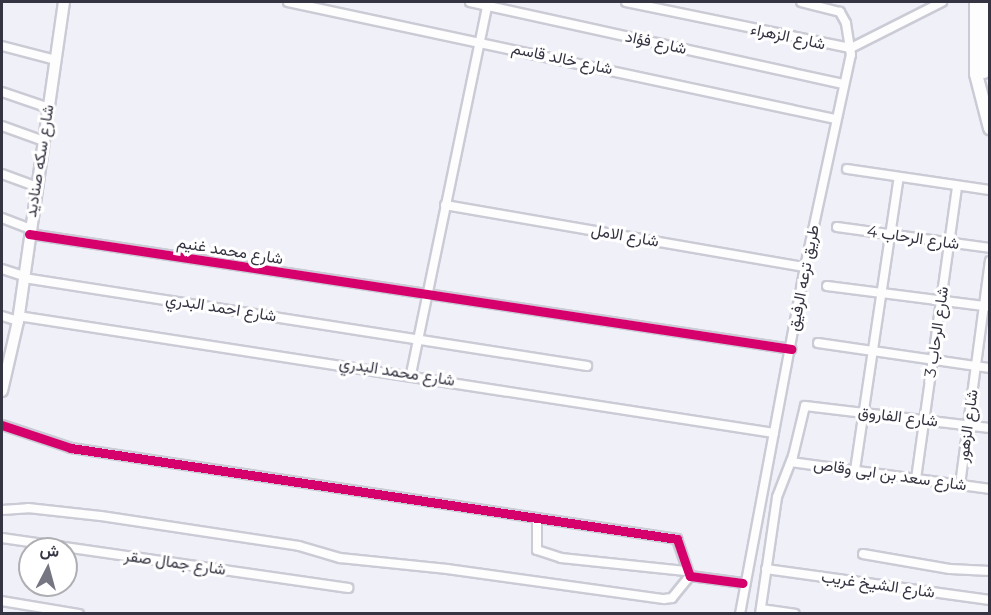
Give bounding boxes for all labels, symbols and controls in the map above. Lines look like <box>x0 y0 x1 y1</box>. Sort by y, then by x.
street label: شارع الزهراء <box>749 20 827 54</box>
street label: شارع فؤاد <box>624 27 688 59</box>
street label: شارع خالد قاسم <box>510 39 614 79</box>
street label: شارع سكه صناديد <box>22 103 58 219</box>
street label: شارع الامل <box>590 221 660 251</box>
street label: شارع الرحاب 4 <box>865 222 961 254</box>
street label: طريق ترعه الرفيق <box>784 223 824 333</box>
street label: شارع محمد غنيم <box>175 233 285 269</box>
street label: شارع الرحاب 3 <box>921 285 953 379</box>
street label: شارع احمد البدري <box>164 290 278 326</box>
street label: شارع محمد البدري <box>338 353 456 391</box>
street label: شارع الزهور <box>953 388 983 464</box>
street label: شارع الفاروق <box>857 403 939 431</box>
street label: شارع سعد بن ابى وقاص <box>812 455 968 495</box>
north arrow <box>18 537 78 597</box>
text: ش <box>39 540 60 561</box>
street label: شارع جمال صقر <box>123 546 227 580</box>
street label: شارع الشيخ غريب <box>820 568 936 602</box>

